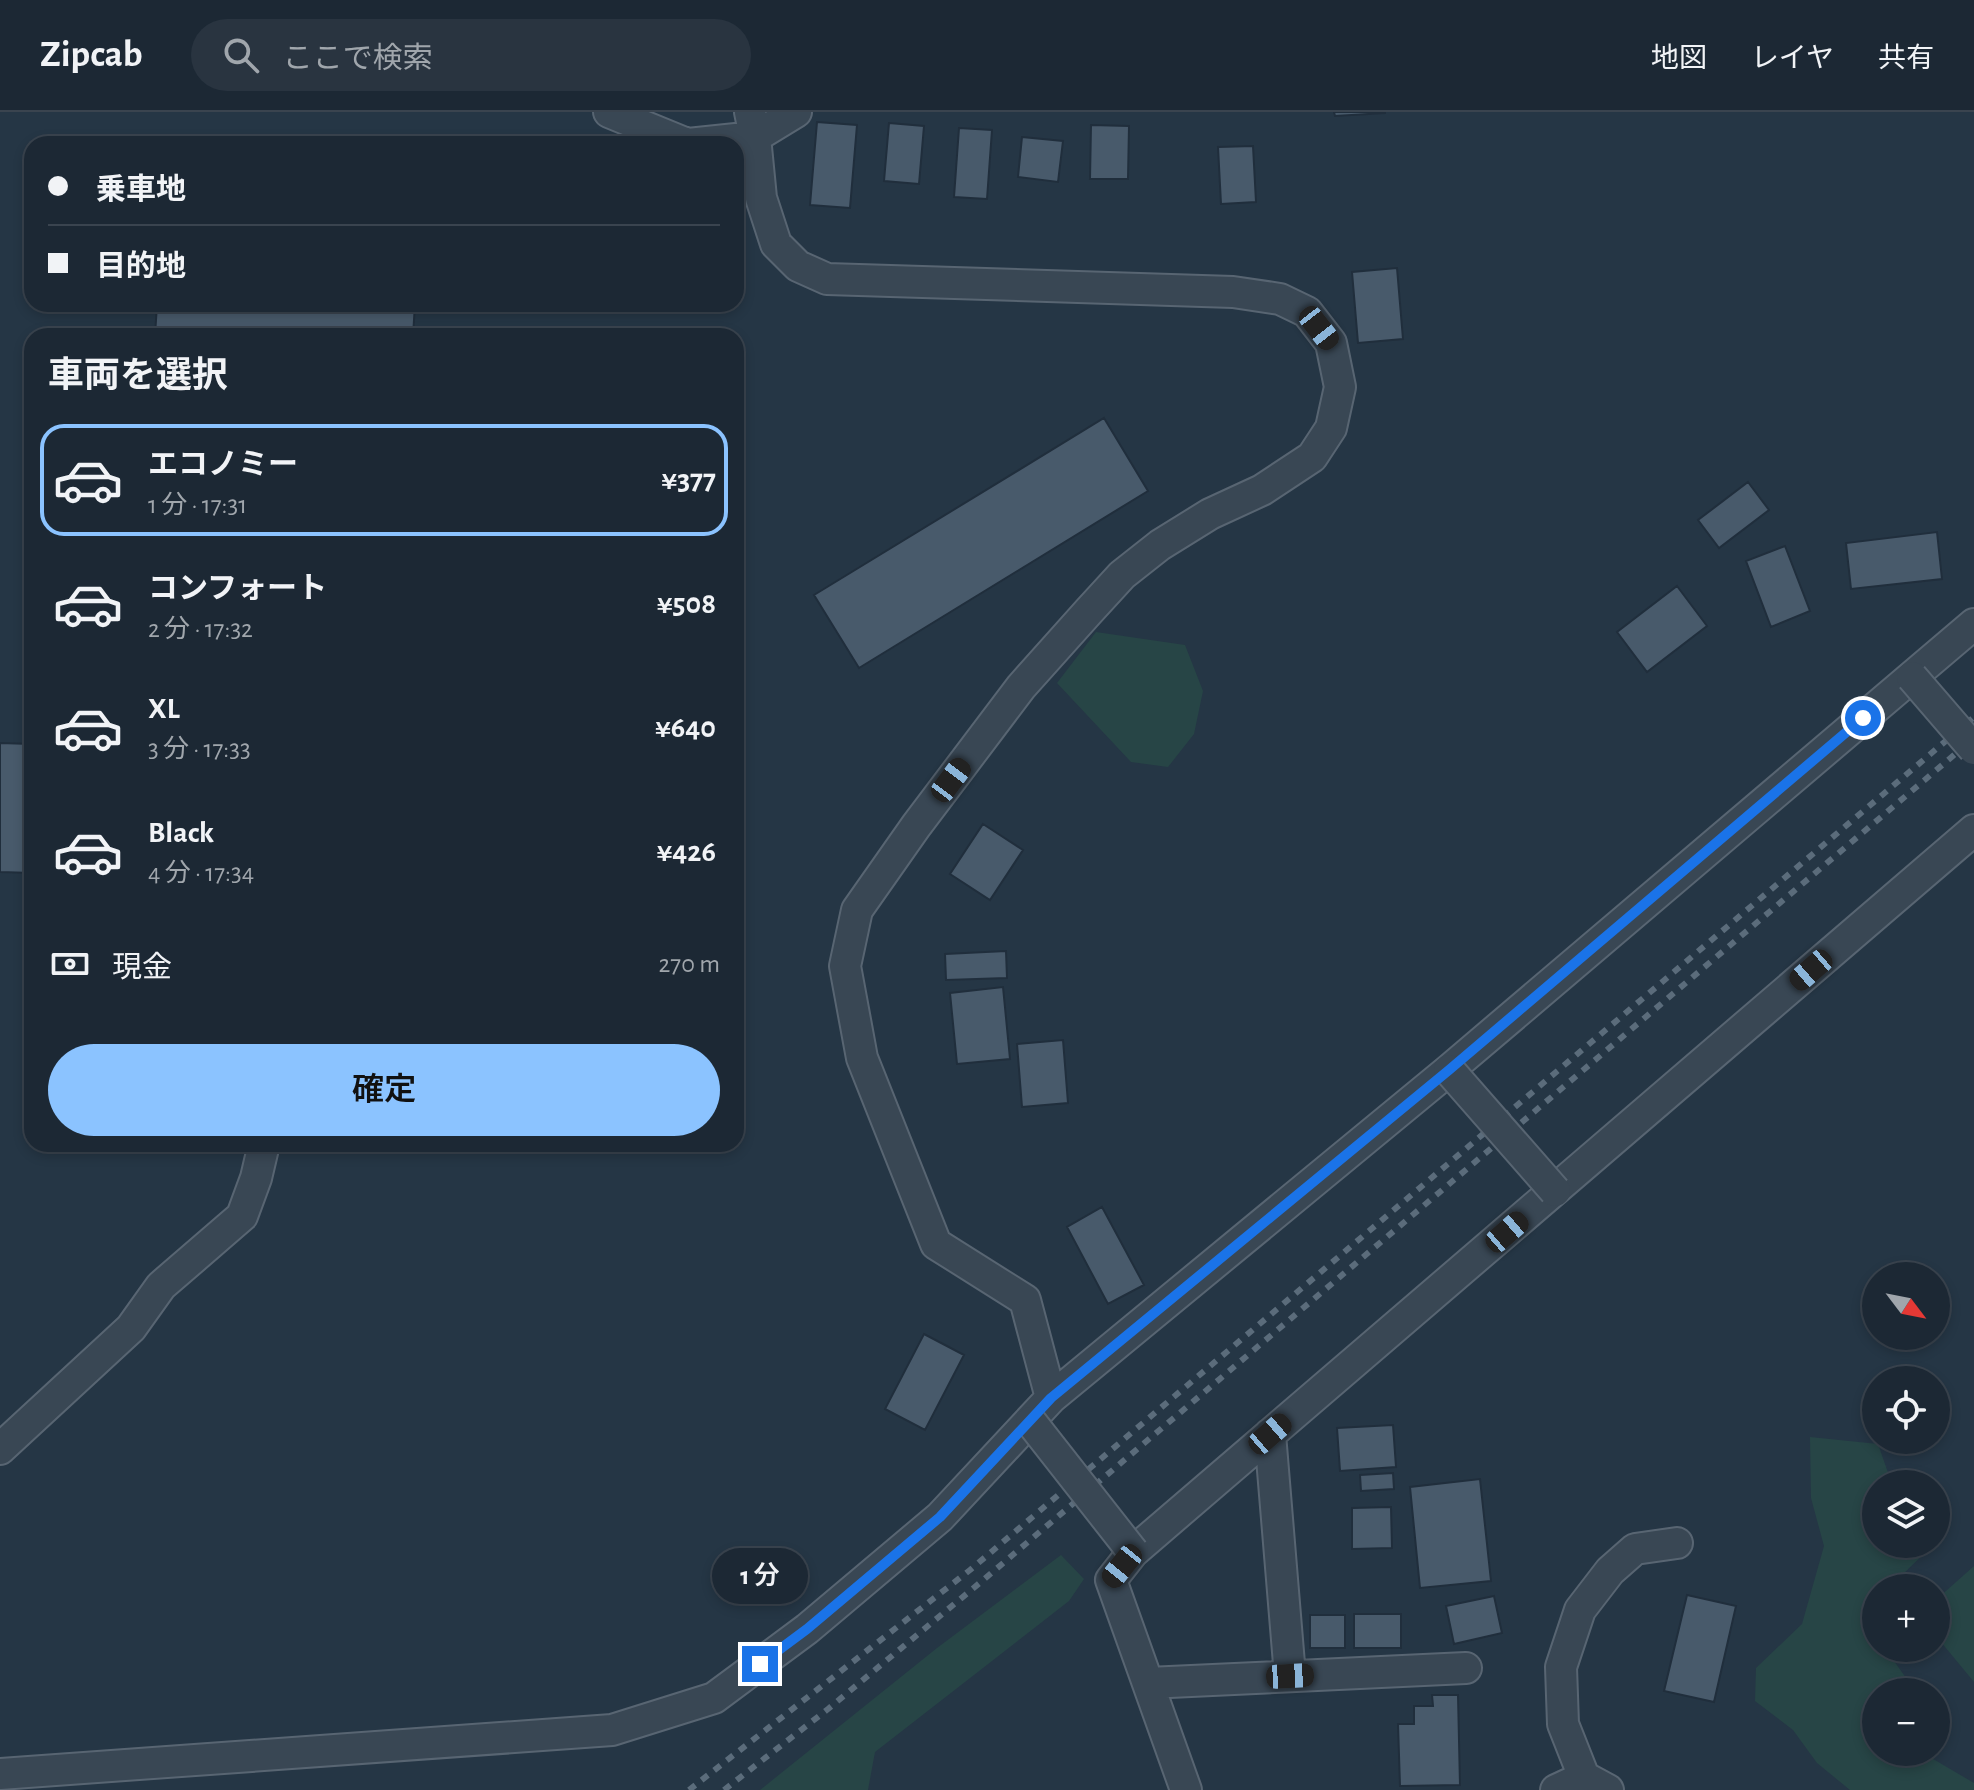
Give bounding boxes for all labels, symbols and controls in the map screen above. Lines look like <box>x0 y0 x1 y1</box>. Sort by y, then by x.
search box <box>191 19 751 91</box>
icon: search <box>219 33 263 77</box>
text: Zipcab <box>40 36 143 74</box>
text: ここで検索 <box>283 44 433 74</box>
text: 地図 <box>1651 45 1707 73</box>
text: レイヤ <box>1751 45 1834 73</box>
text: 共有 <box>1878 45 1934 73</box>
text: 乗車地 <box>96 175 186 205</box>
text: 目的地 <box>96 252 186 282</box>
car <box>1295 302 1343 354</box>
text: 車両を選択 <box>48 358 228 394</box>
icon: car <box>52 444 124 516</box>
text: エコノミー <box>148 450 298 480</box>
text: ¥377 <box>661 465 716 495</box>
text: 1 分 · 17:31 <box>148 492 247 518</box>
icon: car <box>52 568 124 640</box>
text: コンフォート <box>148 574 327 604</box>
text: ¥508 <box>657 589 716 619</box>
text: 2 分 · 17:32 <box>148 616 253 642</box>
icon: car <box>52 692 124 764</box>
text: XL <box>148 694 180 724</box>
route start <box>1845 700 1881 736</box>
text: ¥640 <box>655 713 716 743</box>
text: 3 分 · 17:33 <box>148 736 251 762</box>
car <box>927 754 975 806</box>
icon: car <box>52 816 124 888</box>
text: Black <box>148 818 214 848</box>
text: ¥426 <box>657 837 716 867</box>
text: 4 分 · 17:34 <box>148 860 254 886</box>
icon: cash <box>48 942 92 986</box>
car <box>1785 945 1837 995</box>
text: 270 m <box>659 951 720 977</box>
text: 現金 <box>112 953 172 983</box>
button: 確定 <box>48 1044 720 1136</box>
car <box>1481 1207 1533 1257</box>
north arrow <box>1862 1262 1950 1350</box>
map controls <box>1862 1262 1950 1766</box>
button: locate <box>1862 1366 1950 1454</box>
car <box>1244 1409 1296 1459</box>
button: layers <box>1862 1470 1950 1558</box>
car <box>1098 1540 1146 1592</box>
callout: 1 分 <box>712 1548 808 1604</box>
text: 1 分 <box>740 1563 780 1589</box>
button: + <box>1862 1574 1950 1662</box>
route end <box>742 1646 778 1682</box>
car <box>1265 1663 1315 1689</box>
button: − <box>1862 1678 1950 1766</box>

